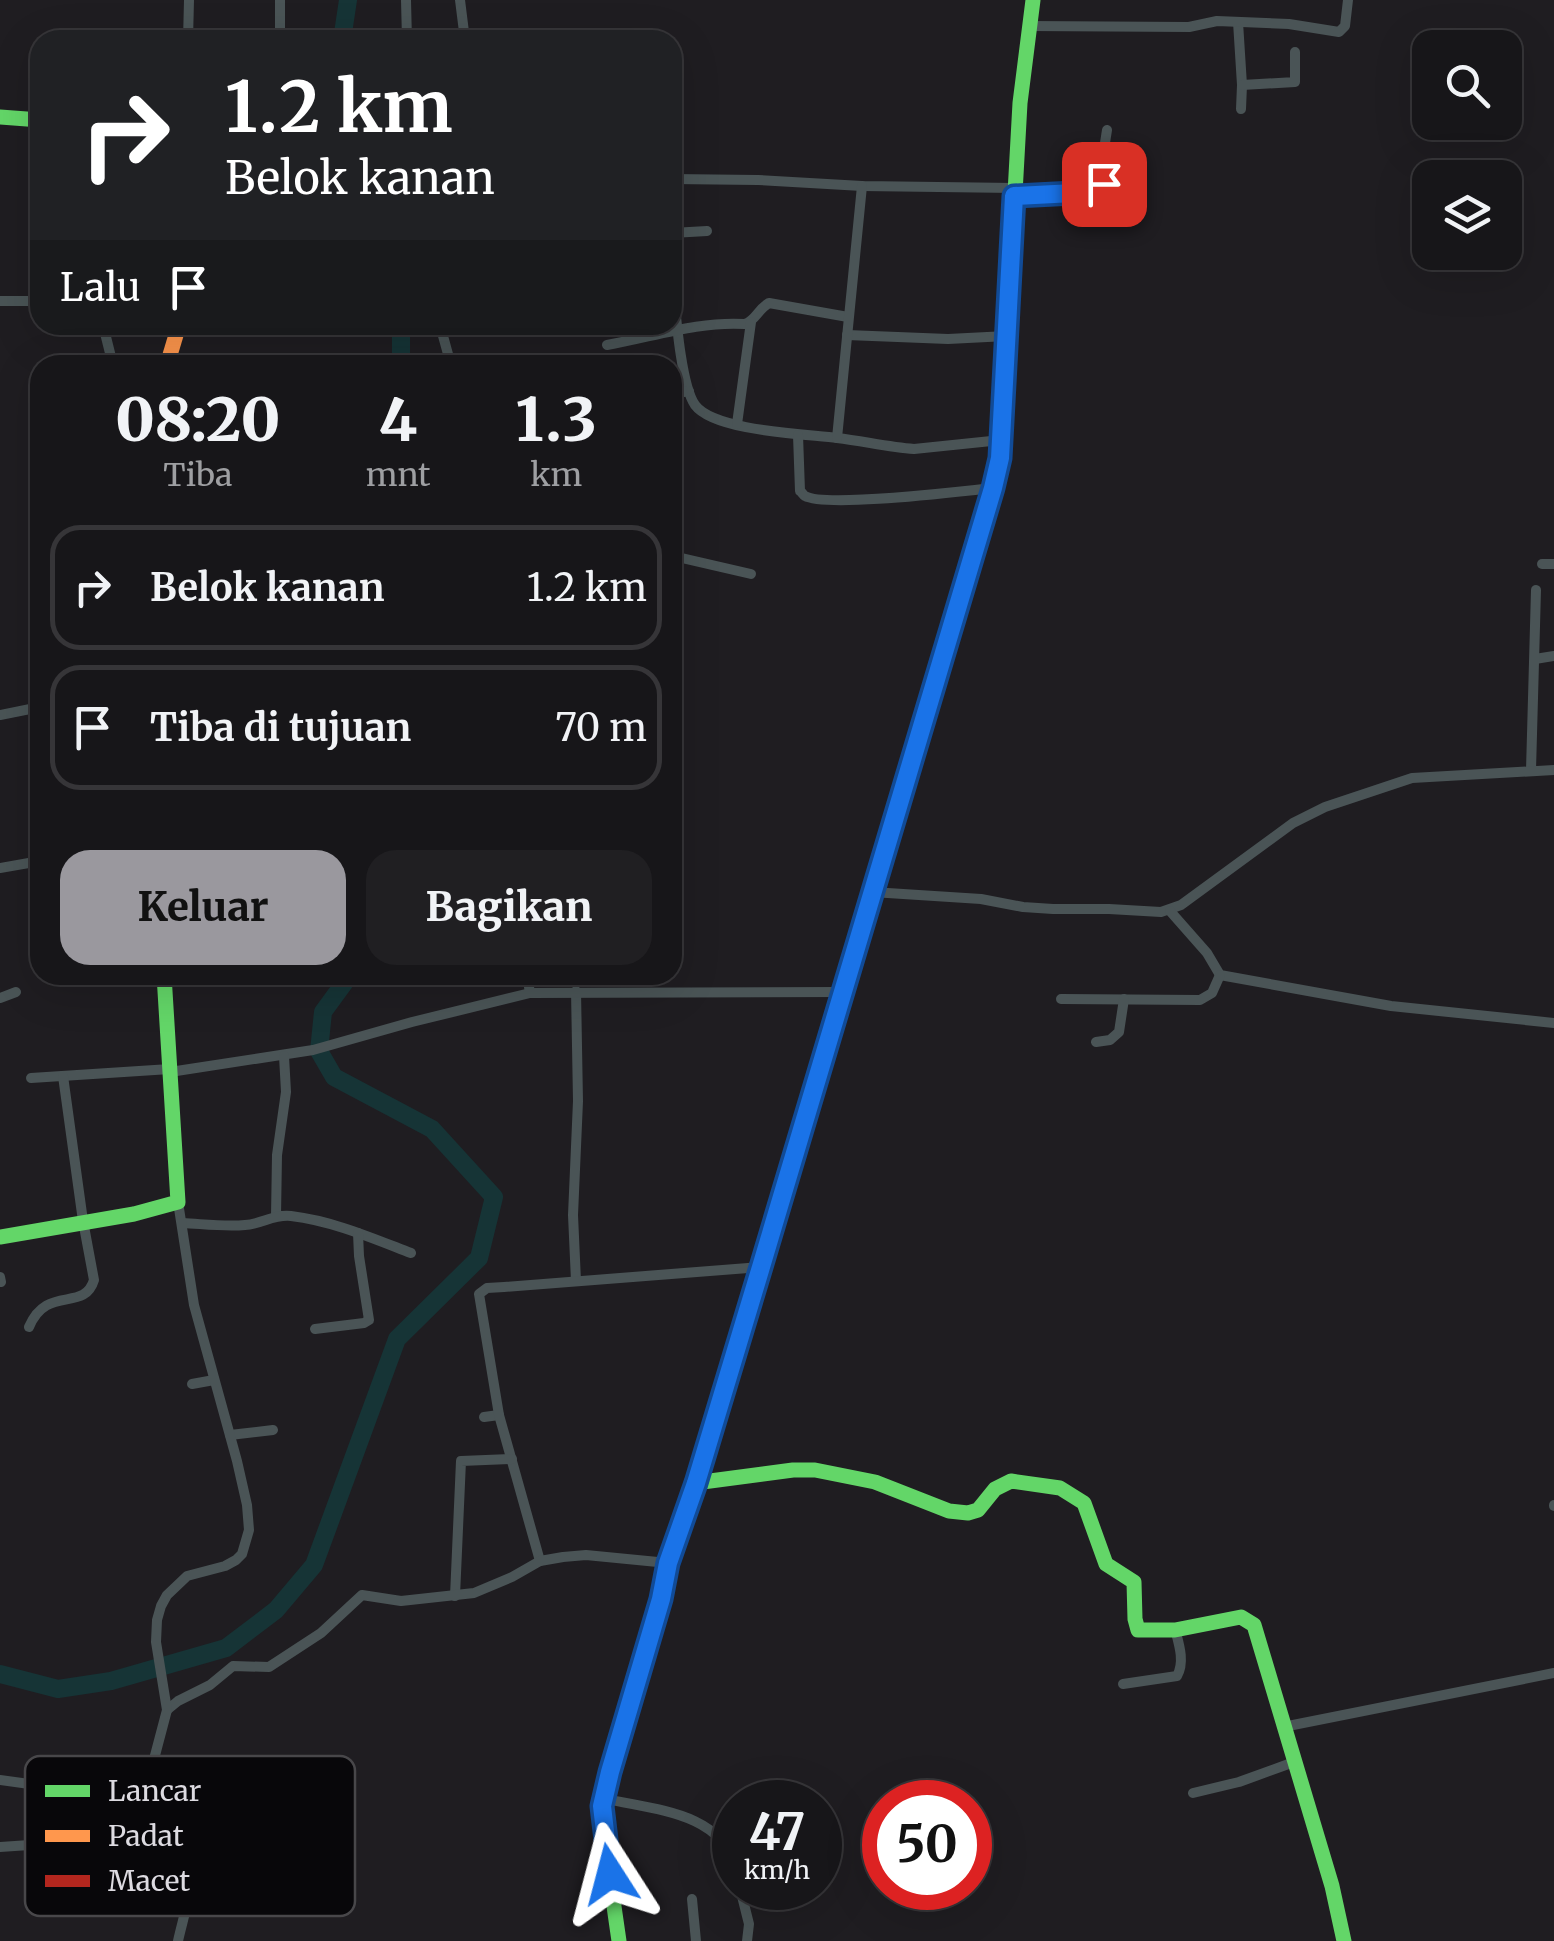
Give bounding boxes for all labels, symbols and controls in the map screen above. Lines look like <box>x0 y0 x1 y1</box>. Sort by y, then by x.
map controls <box>1412 30 1522 270</box>
button: search <box>1412 30 1522 140</box>
text: 1.2 km <box>225 63 453 151</box>
icon: right <box>60 70 190 200</box>
pin <box>1062 142 1147 227</box>
text: Belok kanan <box>225 150 495 206</box>
icon: arrive <box>1077 157 1132 212</box>
button: layers <box>1412 160 1522 270</box>
icon: arrive <box>161 260 216 315</box>
text: Lalu <box>60 264 141 311</box>
text: 08:20 <box>115 382 281 457</box>
text: 4 <box>379 382 417 457</box>
text: 1.3 <box>516 382 597 457</box>
text: Tiba <box>163 455 232 495</box>
text: mnt <box>366 455 431 495</box>
text: km <box>530 455 582 495</box>
icon: right <box>65 560 120 615</box>
text: Belok kanan <box>150 564 385 611</box>
text: 1.2 km <box>527 564 647 611</box>
icon: arrive <box>65 700 120 755</box>
text: Tiba di tujuan <box>150 704 411 751</box>
text: 70 m <box>555 704 647 751</box>
button: Keluar <box>60 850 346 965</box>
button: Bagikan <box>366 850 652 965</box>
legend <box>25 1756 355 1916</box>
text: Lancar <box>108 1773 201 1809</box>
speed limit sign: 50 <box>862 1780 992 1910</box>
text: 47 <box>749 1801 805 1864</box>
text: Padat <box>108 1818 184 1854</box>
position arrow <box>558 1822 662 1926</box>
text: km/h <box>744 1854 810 1886</box>
text: Macet <box>108 1863 190 1899</box>

